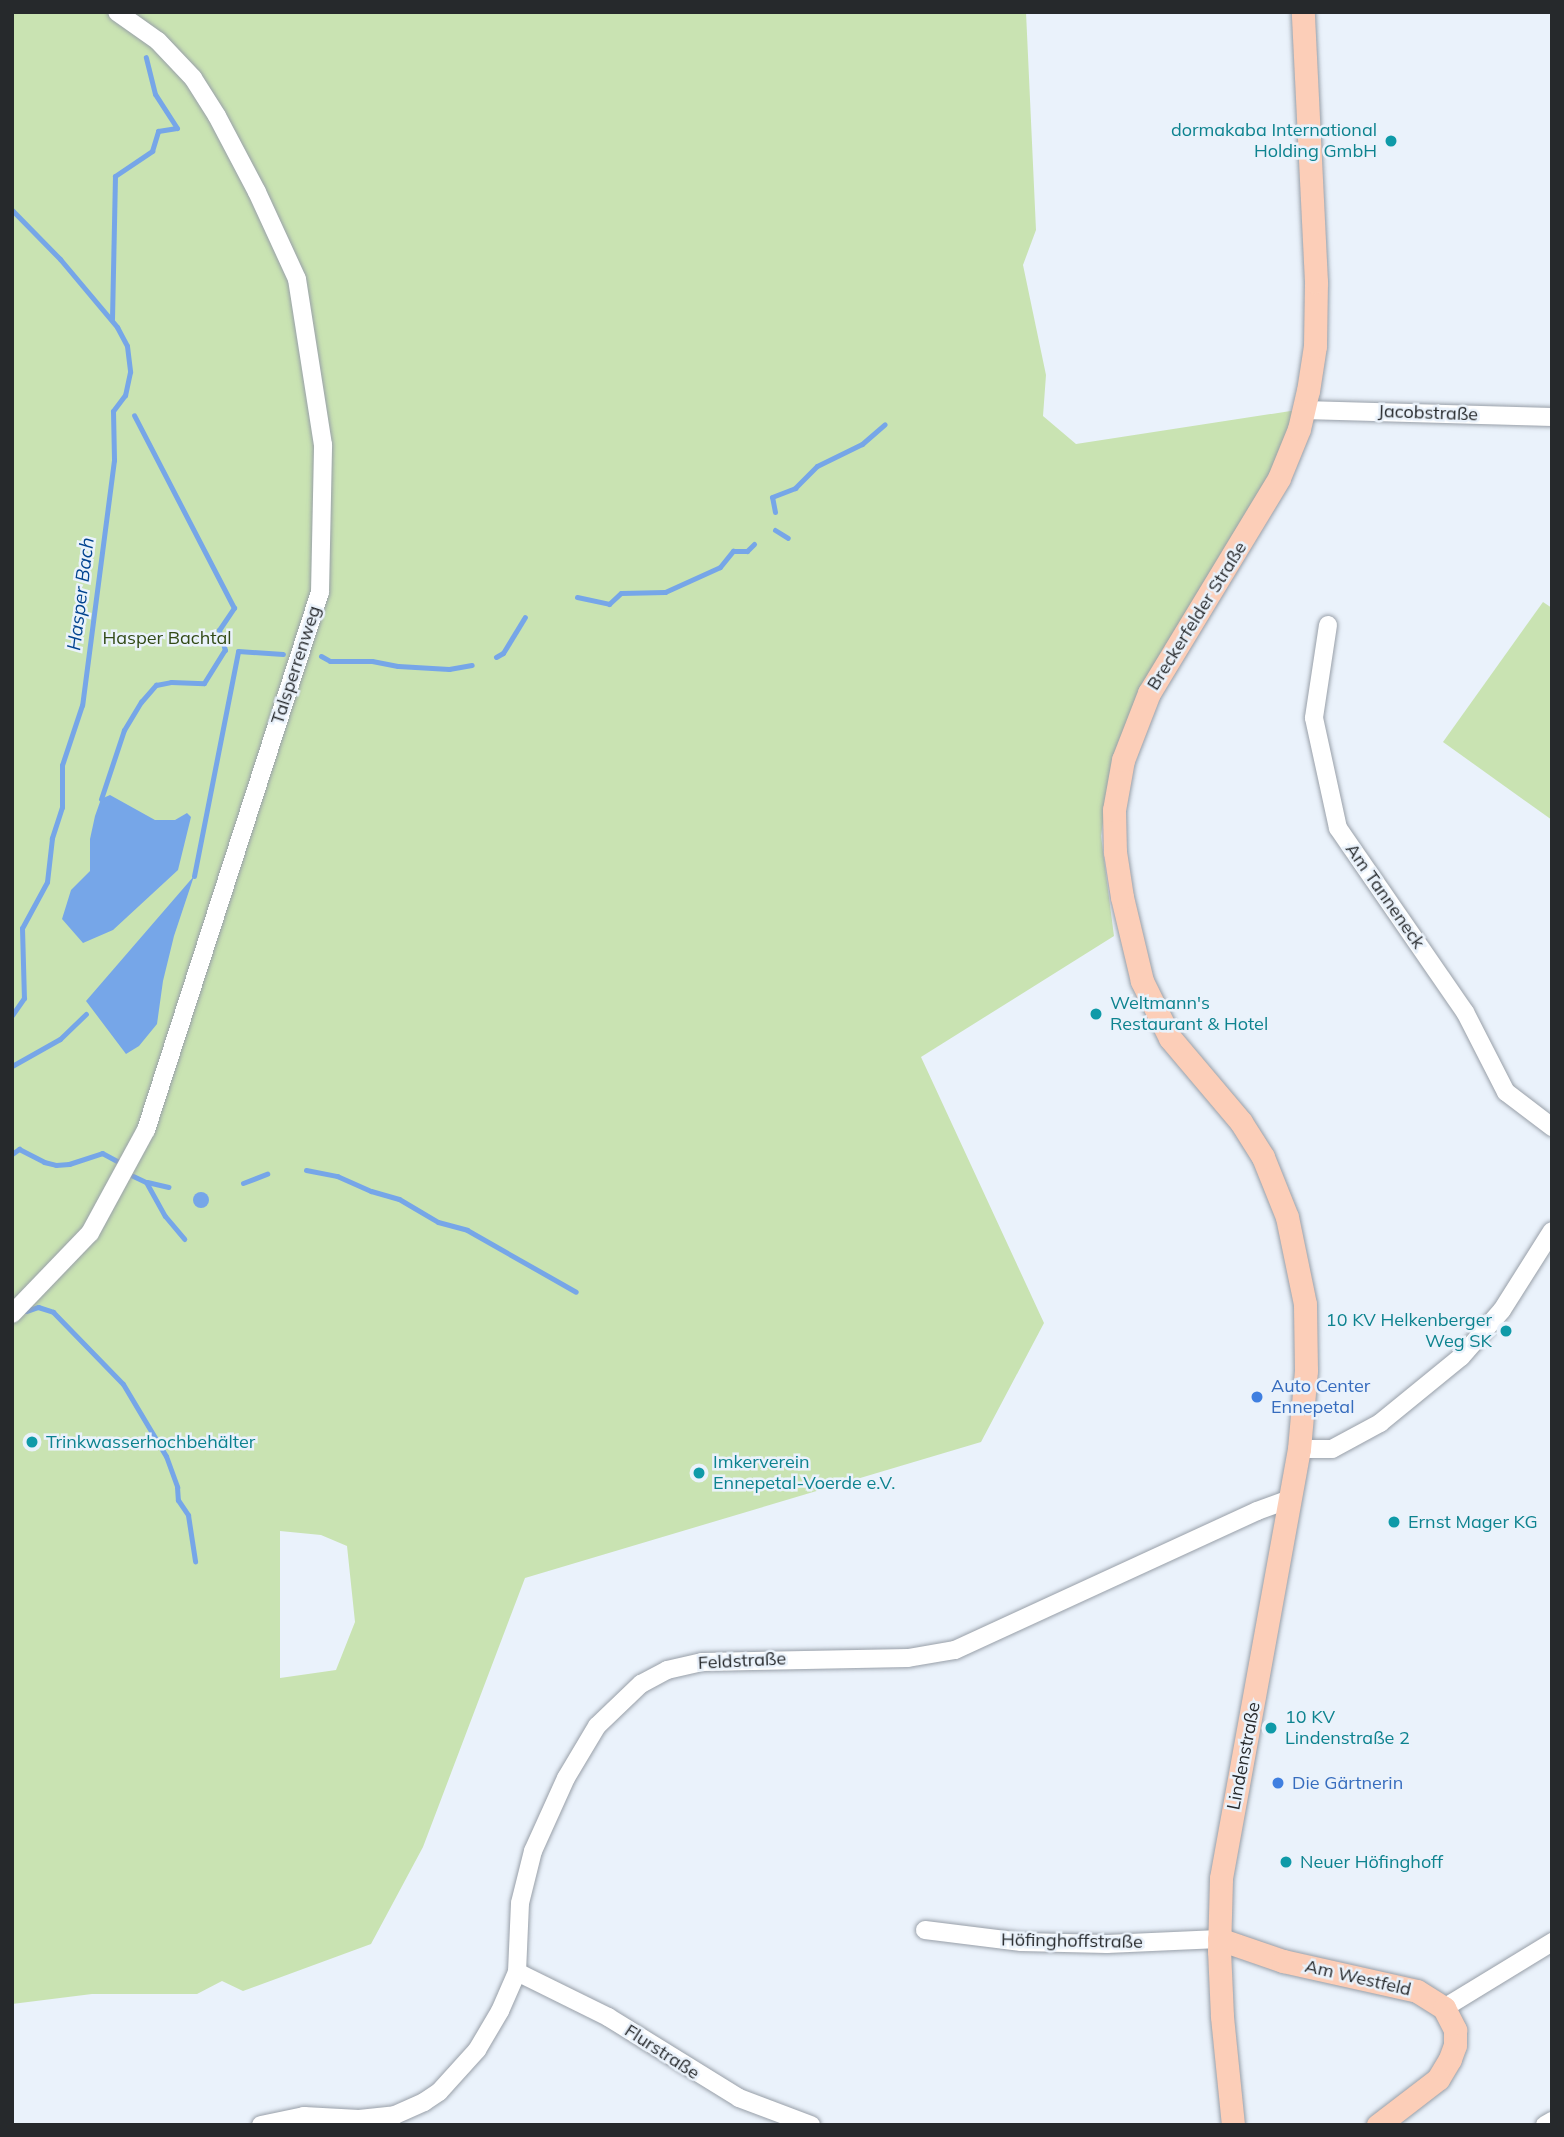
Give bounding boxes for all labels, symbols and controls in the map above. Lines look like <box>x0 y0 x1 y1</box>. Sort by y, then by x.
place label: dormakaba International Holding GmbH <box>1171 120 1377 162</box>
marker: dormakaba International Holding GmbH <box>1383 133 1399 149</box>
street label: Jacobstraße <box>1378 400 1478 426</box>
water label: Hasper Bach <box>63 536 99 652</box>
street label: Breckerfelder Straße <box>1143 538 1251 694</box>
street label: Talsperrenweg <box>267 603 325 727</box>
park label: Hasper Bachtal <box>102 627 232 649</box>
street label: Am Tanneneck <box>1341 839 1429 953</box>
place label: Weltmann's Restaurant & Hotel <box>1110 993 1268 1036</box>
marker: Weltmann's Restaurant & Hotel <box>1088 1006 1104 1022</box>
place label: 10 KV Helkenberger Weg SK <box>1326 1310 1492 1352</box>
marker: 10 KV Helkenberger Weg SK <box>1498 1323 1514 1339</box>
place label: Auto Center Ennepetal <box>1271 1376 1370 1418</box>
marker: Auto Center Ennepetal <box>1249 1389 1265 1405</box>
place label: Trinkwasserhochbehälter <box>46 1431 255 1453</box>
marker: Trinkwasserhochbehälter <box>24 1434 40 1450</box>
place label: Imkerverein Ennepetal-Voerde e.V. <box>713 1452 895 1494</box>
marker: Imkerverein Ennepetal-Voerde e.V. <box>691 1465 707 1481</box>
place label: Ernst Mager KG <box>1408 1511 1538 1533</box>
marker: Ernst Mager KG <box>1386 1514 1402 1530</box>
street label: Feldstraße <box>697 1648 787 1674</box>
street label: Lindenstraße <box>1223 1700 1265 1812</box>
place label: 10 KV Lindenstraße 2 <box>1285 1707 1410 1750</box>
marker: 10 KV Lindenstraße 2 <box>1263 1720 1279 1736</box>
place label: Die Gärtnerin <box>1292 1772 1403 1794</box>
marker: Die Gärtnerin <box>1270 1775 1286 1791</box>
place label: Neuer Höfinghoff <box>1300 1851 1443 1873</box>
marker: Neuer Höfinghoff <box>1278 1854 1294 1870</box>
street label: Höfinghoffstraße <box>1001 1929 1143 1953</box>
street label: Am Westfeld <box>1303 1955 1413 2001</box>
street label: Flurstraße <box>621 2020 703 2084</box>

